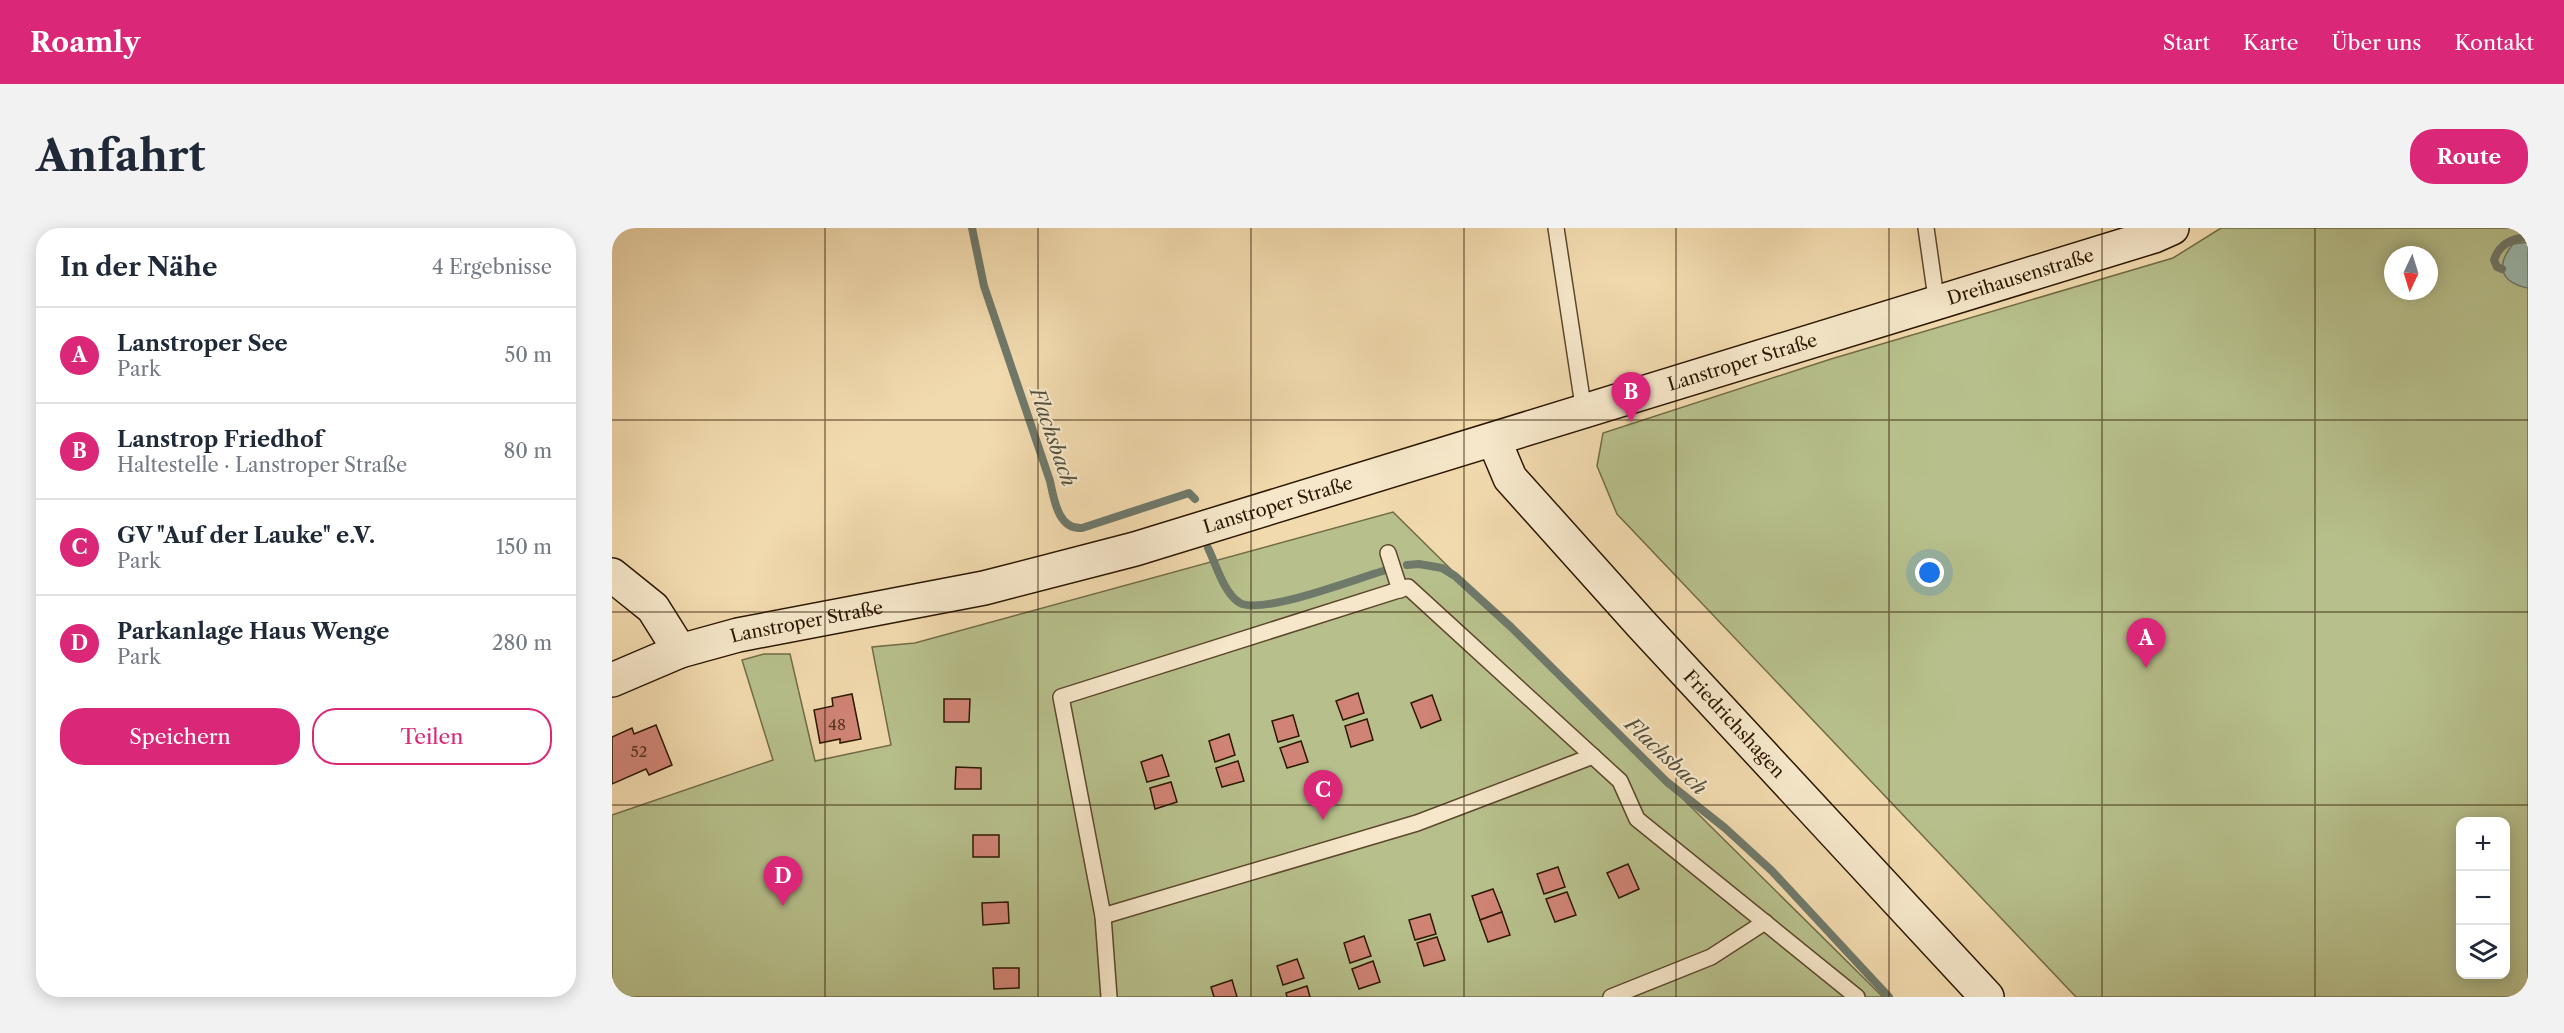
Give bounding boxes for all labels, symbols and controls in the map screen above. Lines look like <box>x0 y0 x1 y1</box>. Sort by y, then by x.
text: Roamly <box>30 25 140 59</box>
text: Start <box>2163 30 2210 55</box>
text: Karte <box>2243 30 2299 55</box>
text: Über uns <box>2332 30 2421 55</box>
text: Kontakt <box>2454 30 2534 55</box>
button: Route <box>2410 129 2528 184</box>
text: Anfahrt <box>36 130 205 182</box>
street label: Dreihausenstraße <box>1945 244 2097 310</box>
north arrow <box>2384 246 2438 300</box>
text: In der Nähe <box>60 251 217 283</box>
text: 4 Ergebnisse <box>432 255 552 279</box>
street label: Lanstroper Straße <box>1665 329 1820 396</box>
text: Lanstroper See <box>117 330 288 357</box>
text: A <box>72 343 87 367</box>
text: 50 m <box>505 343 552 367</box>
text: Park <box>117 357 160 381</box>
pin: B <box>1612 372 1650 422</box>
water label: Flachsbach <box>1024 383 1081 489</box>
text: Lanstrop Friedhof <box>117 426 323 453</box>
text: B <box>72 439 87 463</box>
text: 80 m <box>504 439 552 463</box>
text: Haltestelle · Lanstroper Straße <box>117 453 407 477</box>
street label: Lanstroper Straße <box>1201 472 1355 538</box>
text: GV "Auf der Lauke" e.V. <box>117 522 375 549</box>
text: C <box>71 535 88 559</box>
text: 150 m <box>496 535 552 559</box>
text: Park <box>117 549 160 573</box>
your location <box>1915 558 1944 587</box>
street label: Lanstroper Straße <box>728 597 885 648</box>
text: Parkanlage Haus Wenge <box>117 618 389 645</box>
pin: A <box>2126 618 2165 668</box>
text: D <box>71 631 88 655</box>
text: 280 m <box>492 631 552 655</box>
text: Park <box>117 645 160 669</box>
street label: Friedrichshagen <box>1679 666 1789 783</box>
button: Speichern <box>60 708 300 765</box>
button: Teilen <box>312 708 552 765</box>
water label: Flachsbach <box>1619 711 1712 800</box>
house number: 48 <box>828 715 846 734</box>
house number: 52 <box>631 742 647 761</box>
pin: C <box>1304 770 1342 820</box>
map controls <box>2456 817 2510 979</box>
button: + <box>2456 817 2510 871</box>
pin: D <box>764 856 802 906</box>
button: − <box>2456 871 2510 925</box>
button: layers <box>2456 925 2510 979</box>

